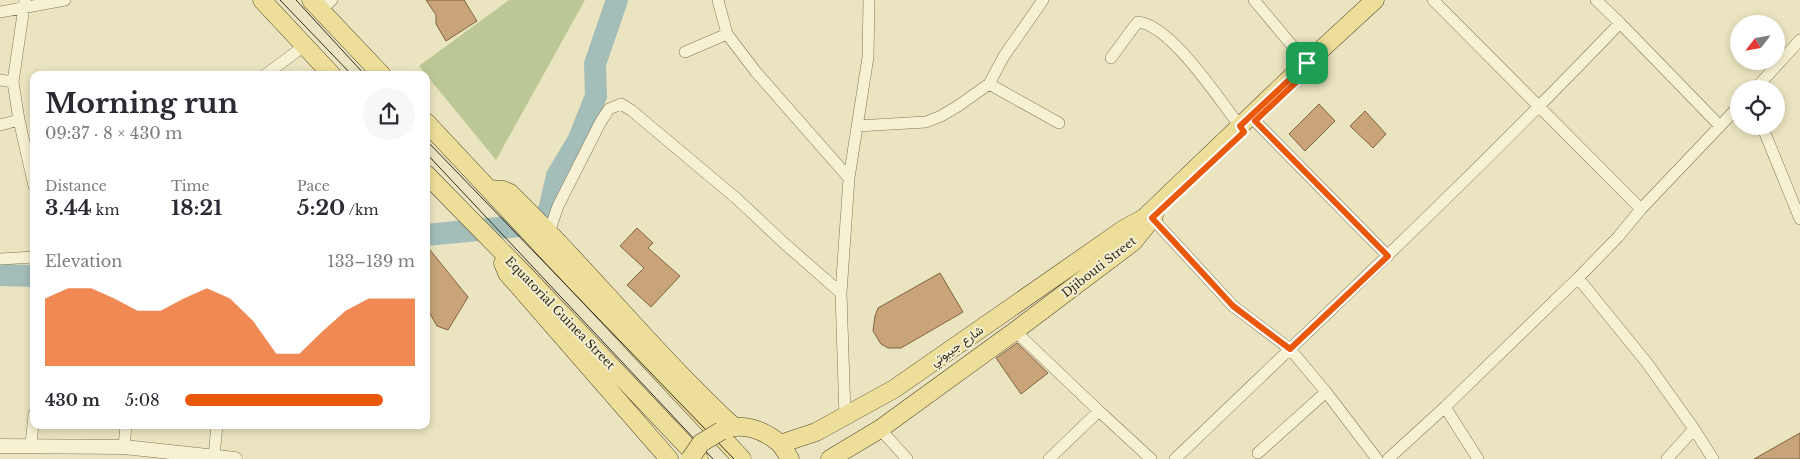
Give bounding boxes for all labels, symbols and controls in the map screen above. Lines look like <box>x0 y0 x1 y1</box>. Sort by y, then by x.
north arrow <box>1730 15 1785 70</box>
map controls <box>1730 15 1785 135</box>
pin <box>1286 42 1328 84</box>
icon: arrive <box>1293 49 1321 77</box>
button: locate <box>1730 80 1785 135</box>
text: Morning run <box>45 86 238 121</box>
button: share <box>363 88 415 140</box>
text: 09:37 · 8 × 430 m <box>45 123 183 143</box>
text: Distance <box>45 177 107 195</box>
text: Time <box>171 177 210 195</box>
text: Pace <box>297 177 330 195</box>
text: 3.44 <box>45 195 92 221</box>
text: 18:21 <box>171 195 222 221</box>
text: 5:20 <box>297 195 345 221</box>
text: km <box>92 201 119 219</box>
text: /km <box>345 201 379 219</box>
street label: Djibouti Street <box>1059 233 1139 300</box>
text: Elevation <box>45 251 122 271</box>
text: 133–139 m <box>328 251 415 271</box>
street label: Equatorial Guinea Street <box>502 253 619 373</box>
street label: شارع جيبوتي <box>927 322 988 372</box>
text: 430 m <box>45 390 100 410</box>
text: 5:08 <box>125 390 160 410</box>

